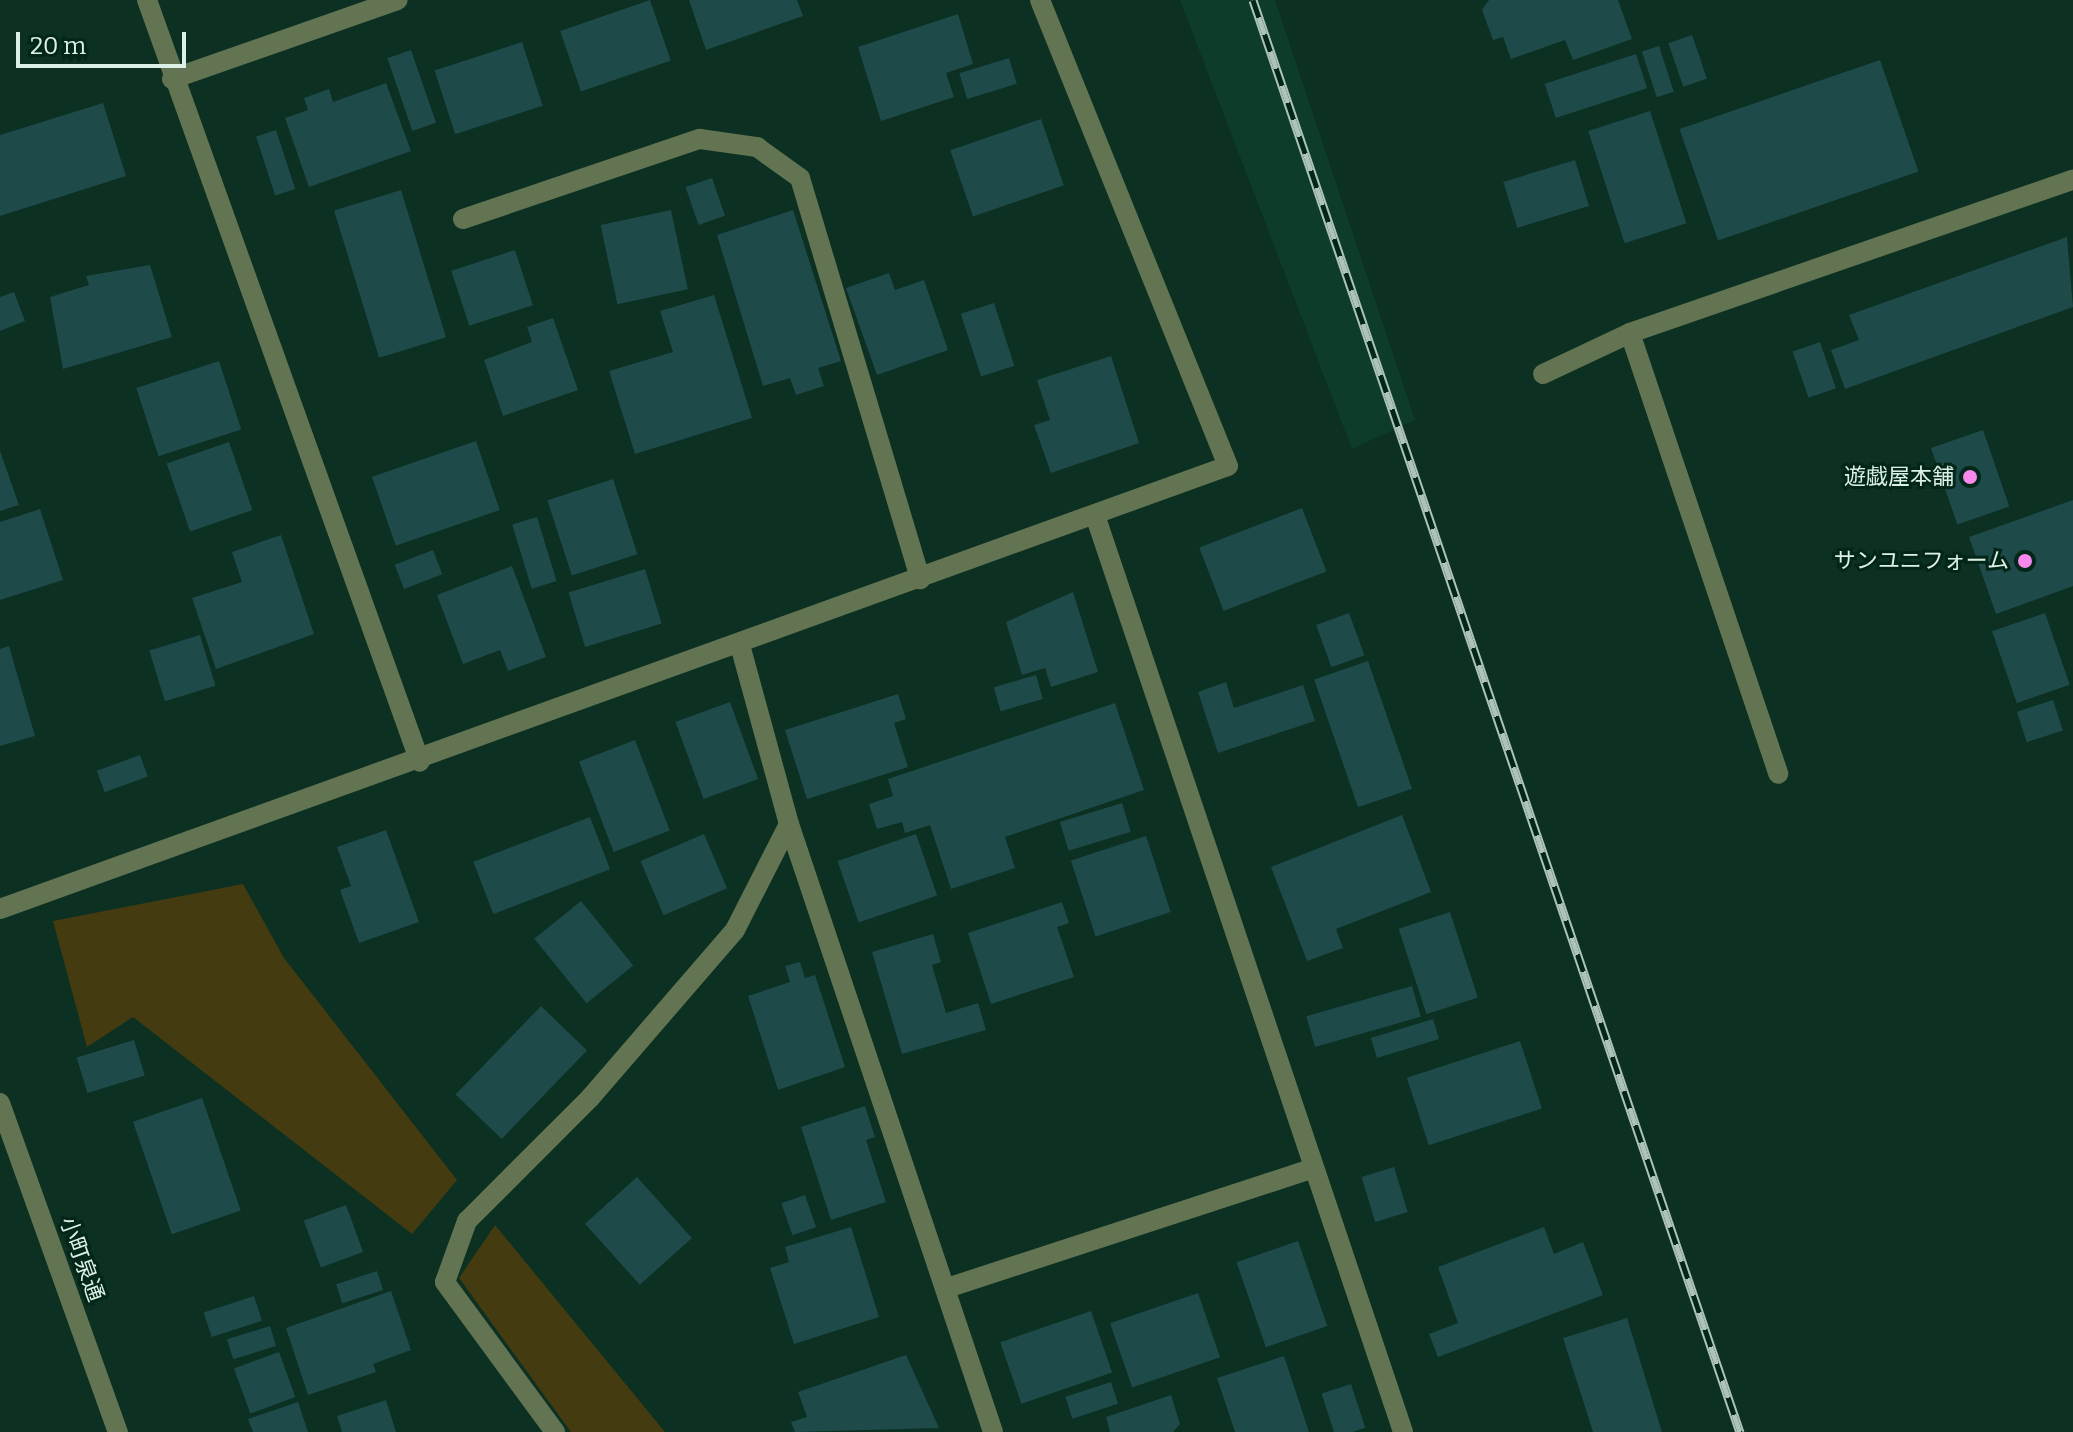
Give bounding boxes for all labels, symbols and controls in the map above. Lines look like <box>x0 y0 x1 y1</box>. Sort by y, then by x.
scale bar <box>20 16 190 66</box>
text: 20 m <box>30 32 86 60</box>
place label: 遊戯屋本舗 <box>1844 464 1954 490</box>
marker: 遊戯屋本舗 <box>1961 468 1979 486</box>
place label: サンユニフォーム <box>1833 548 2009 574</box>
marker: サンユニフォーム <box>2016 552 2034 570</box>
street label: 小町泉通 <box>55 1213 109 1305</box>

